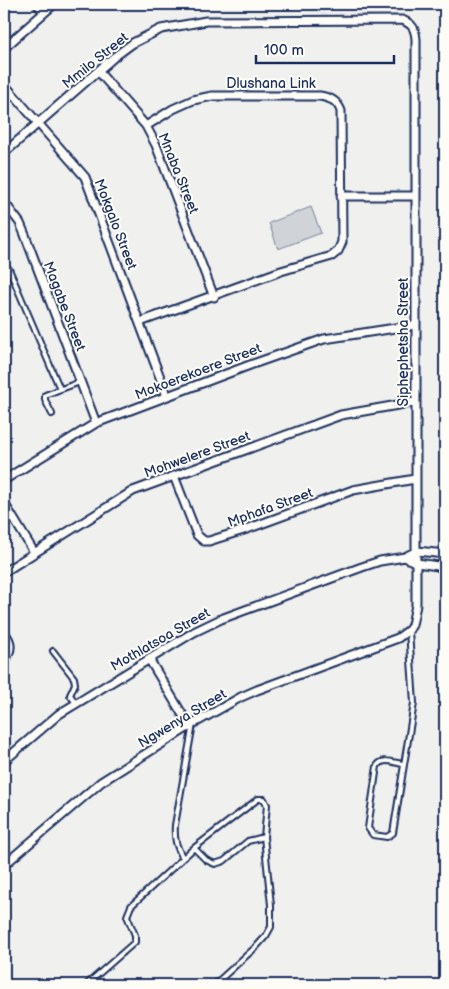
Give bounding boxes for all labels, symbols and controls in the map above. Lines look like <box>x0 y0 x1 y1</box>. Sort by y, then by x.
street label: Mmilo Street <box>59 28 132 92</box>
scale bar <box>256 32 394 64</box>
text: 100 m <box>264 41 304 60</box>
street label: Dlushana Link <box>226 75 316 92</box>
street label: Mnaba Street <box>155 130 203 217</box>
street label: Mokgalo Street <box>90 177 141 273</box>
street label: Magabe Street <box>40 259 90 354</box>
street label: Siphephetsha Street <box>395 277 412 406</box>
street label: Mokoerekoere Street <box>133 339 264 403</box>
street label: Mohwelere Street <box>142 427 253 482</box>
street label: Mphafa Street <box>225 484 316 531</box>
street label: Mothlatsoa Street <box>108 604 214 675</box>
street label: Ngwenya Street <box>135 685 230 751</box>

